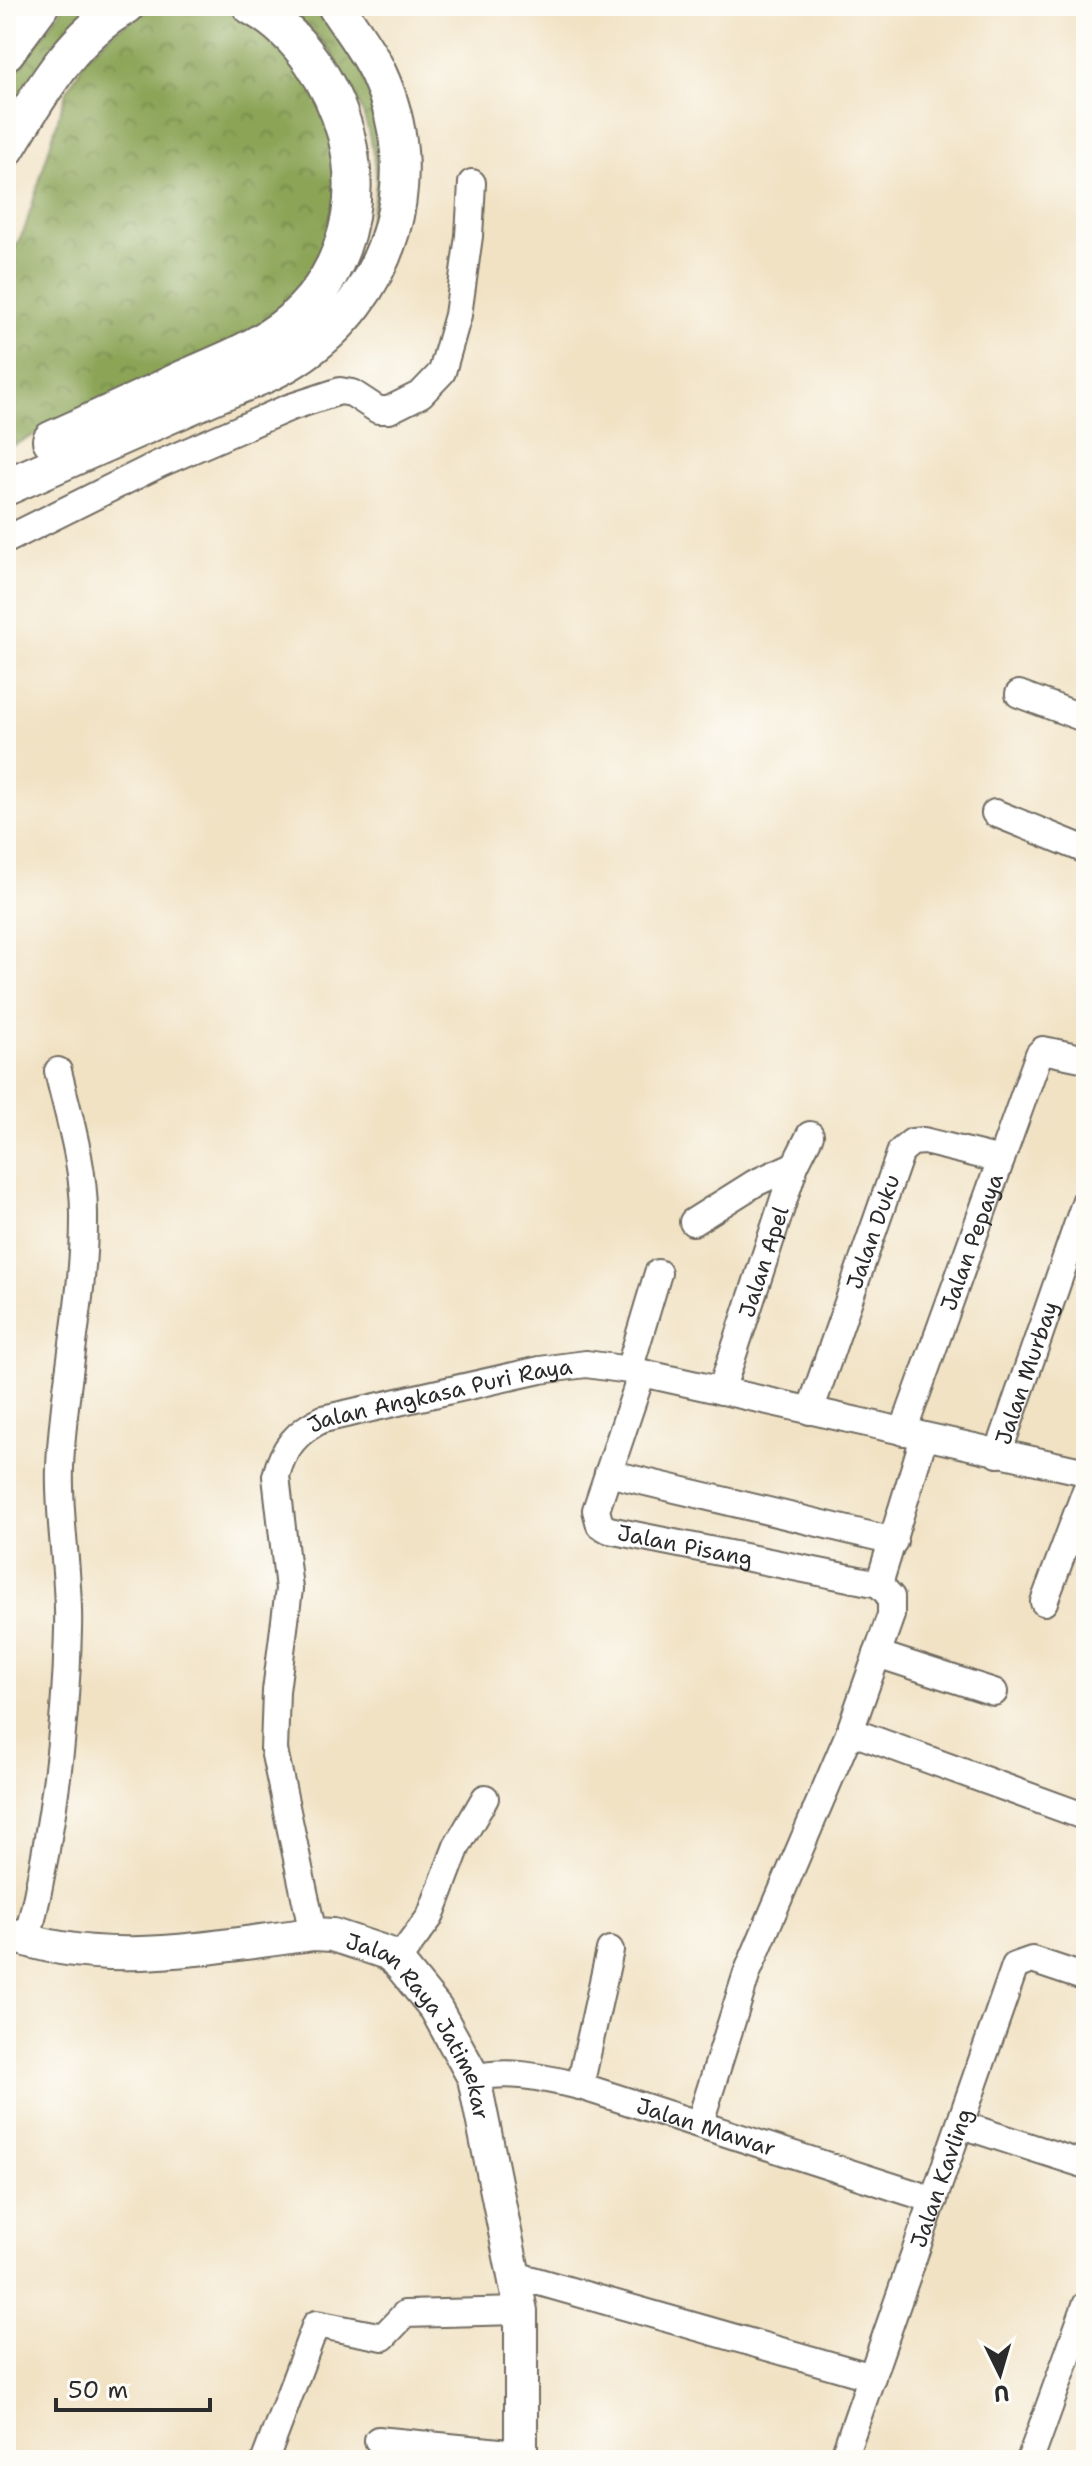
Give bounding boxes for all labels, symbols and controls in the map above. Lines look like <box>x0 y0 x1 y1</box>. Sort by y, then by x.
street label: Jalan Pepaya <box>934 1169 1010 1315</box>
street label: Jalan Duku <box>840 1171 907 1293</box>
street label: Jalan Apel <box>732 1202 796 1321</box>
street label: Jalan Murbay <box>988 1297 1065 1448</box>
street label: Jalan Angkasa Puri Raya <box>302 1352 574 1439</box>
street label: Jalan Pisang <box>615 1518 755 1573</box>
street label: Jalan Raya Jatimekar <box>342 1926 496 2122</box>
street label: Jalan Mawar <box>633 2091 779 2163</box>
street label: Jalan Kavling <box>904 2105 979 2252</box>
north arrow <box>960 2334 1040 2414</box>
scale bar <box>56 2362 210 2412</box>
text: 50 m <box>68 2374 128 2406</box>
text: U <box>993 2378 1010 2409</box>

